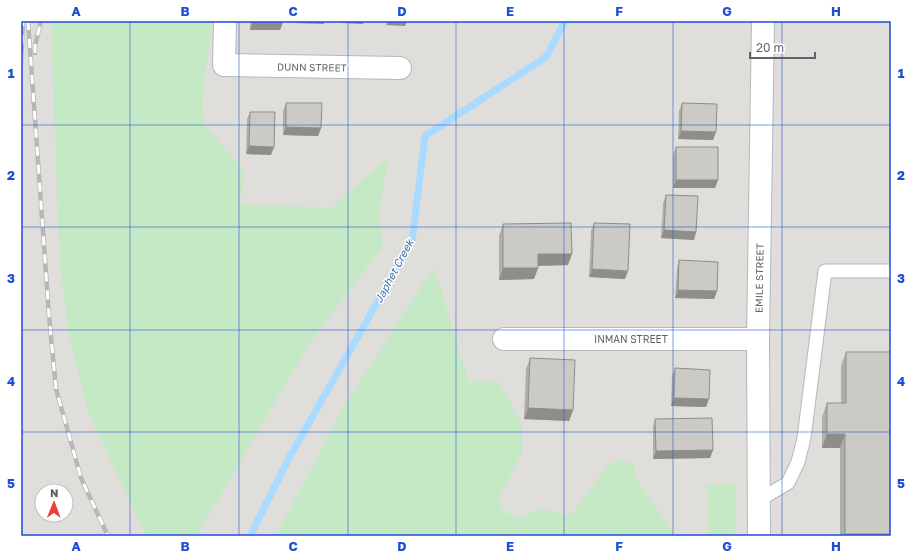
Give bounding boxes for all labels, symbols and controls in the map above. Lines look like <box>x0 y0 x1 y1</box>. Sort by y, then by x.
text: A <box>71 3 81 19</box>
text: B <box>180 3 190 19</box>
text: C <box>288 3 298 19</box>
text: D <box>397 3 407 19</box>
text: E <box>506 3 514 19</box>
text: F <box>615 3 623 19</box>
text: G <box>722 3 732 19</box>
text: H <box>831 3 841 19</box>
scale bar <box>750 34 815 60</box>
text: 20 m <box>756 40 784 55</box>
street label: DUNN STREET <box>277 60 347 74</box>
text: 1 <box>8 65 15 81</box>
text: 1 <box>898 65 905 81</box>
text: 2 <box>7 167 15 183</box>
text: 2 <box>897 167 905 183</box>
water label: Japhet Creek <box>371 235 417 305</box>
street label: EMILE STREET <box>752 243 766 313</box>
text: 3 <box>7 270 15 286</box>
text: 3 <box>897 270 905 286</box>
street label: INMAN STREET <box>594 333 668 345</box>
text: 4 <box>7 373 15 389</box>
text: 4 <box>897 373 905 389</box>
text: 5 <box>7 475 15 491</box>
text: 5 <box>897 475 905 491</box>
north arrow <box>34 483 74 523</box>
text: N <box>50 486 58 499</box>
text: A <box>71 538 81 554</box>
text: B <box>180 538 190 554</box>
text: C <box>288 538 298 554</box>
text: D <box>397 538 407 554</box>
text: E <box>506 538 514 554</box>
text: F <box>615 538 623 554</box>
text: G <box>722 538 732 554</box>
text: H <box>831 538 841 554</box>

